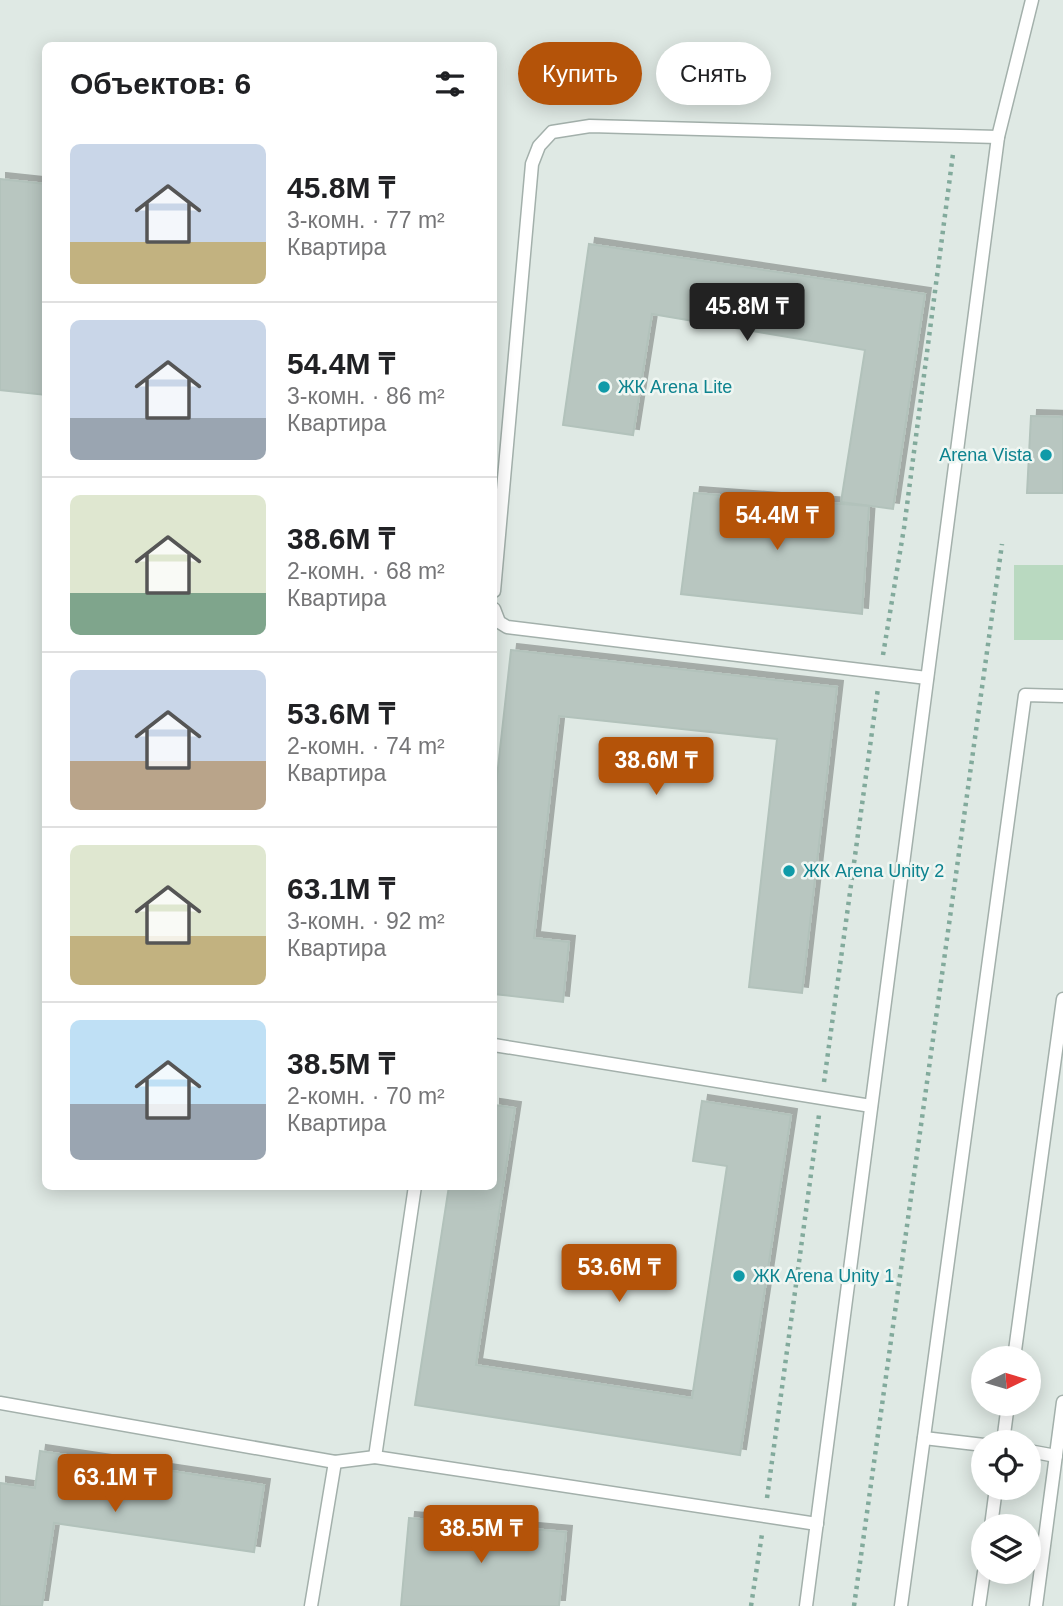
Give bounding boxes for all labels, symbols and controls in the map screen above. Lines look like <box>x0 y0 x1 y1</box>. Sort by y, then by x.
chip: Купить <box>518 42 642 105</box>
chip: Снять <box>656 42 771 105</box>
icon: filters <box>431 65 469 103</box>
text: Объектов: 6 <box>70 67 251 100</box>
text: 45.8M ₸ <box>287 171 395 204</box>
icon: home <box>126 172 210 256</box>
text: 3-комн. · 77 m² <box>287 207 445 233</box>
text: Квартира <box>287 234 386 260</box>
pin: 45.8M ₸ <box>682 284 812 343</box>
text: 45.8M ₸ <box>706 293 788 319</box>
text: 54.4M ₸ <box>287 347 395 380</box>
icon: home <box>126 348 210 432</box>
place label: ЖК Arena Lite <box>618 377 732 397</box>
marker: ЖК Arena Lite <box>596 379 612 395</box>
text: 3-комн. · 86 m² <box>287 383 445 409</box>
text: Квартира <box>287 410 386 436</box>
place label: Arena Vista <box>939 445 1033 465</box>
marker: Arena Vista <box>1038 447 1054 463</box>
pin: 54.4M ₸ <box>712 492 842 552</box>
text: 54.4M ₸ <box>736 502 818 528</box>
text: 38.6M ₸ <box>287 522 395 555</box>
icon: home <box>126 523 210 607</box>
text: 2-комн. · 68 m² <box>287 558 445 584</box>
text: Квартира <box>287 585 386 611</box>
text: 53.6M ₸ <box>287 697 395 730</box>
icon: home <box>126 698 210 782</box>
text: 2-комн. · 74 m² <box>287 733 445 759</box>
pin: 38.6M ₸ <box>591 738 721 797</box>
text: 38.6M ₸ <box>615 747 697 773</box>
text: Квартира <box>287 760 386 786</box>
place label: ЖК Arena Unity 2 <box>803 861 944 881</box>
marker: ЖК Arena Unity 2 <box>781 863 797 879</box>
text: 63.1M ₸ <box>287 872 395 905</box>
icon: home <box>126 873 210 957</box>
text: 3-комн. · 92 m² <box>287 908 445 934</box>
text: Квартира <box>287 935 386 961</box>
text: 38.5M ₸ <box>287 1047 395 1080</box>
icon: home <box>126 1048 210 1132</box>
text: 2-комн. · 70 m² <box>287 1083 445 1109</box>
text: Квартира <box>287 1110 386 1136</box>
pin: 53.6M ₸ <box>554 1244 684 1304</box>
text: 53.6M ₸ <box>578 1254 660 1280</box>
place label: ЖК Arena Unity 1 <box>753 1266 894 1286</box>
marker: ЖК Arena Unity 1 <box>731 1268 747 1284</box>
north arrow <box>971 1346 1041 1416</box>
map controls <box>971 1346 1041 1584</box>
button: locate <box>971 1430 1041 1500</box>
pin: 63.1M ₸ <box>50 1454 180 1514</box>
text: 63.1M ₸ <box>74 1464 156 1490</box>
pin: 38.5M ₸ <box>416 1506 546 1565</box>
button: layers <box>971 1514 1041 1584</box>
text: 38.5M ₸ <box>440 1515 522 1541</box>

